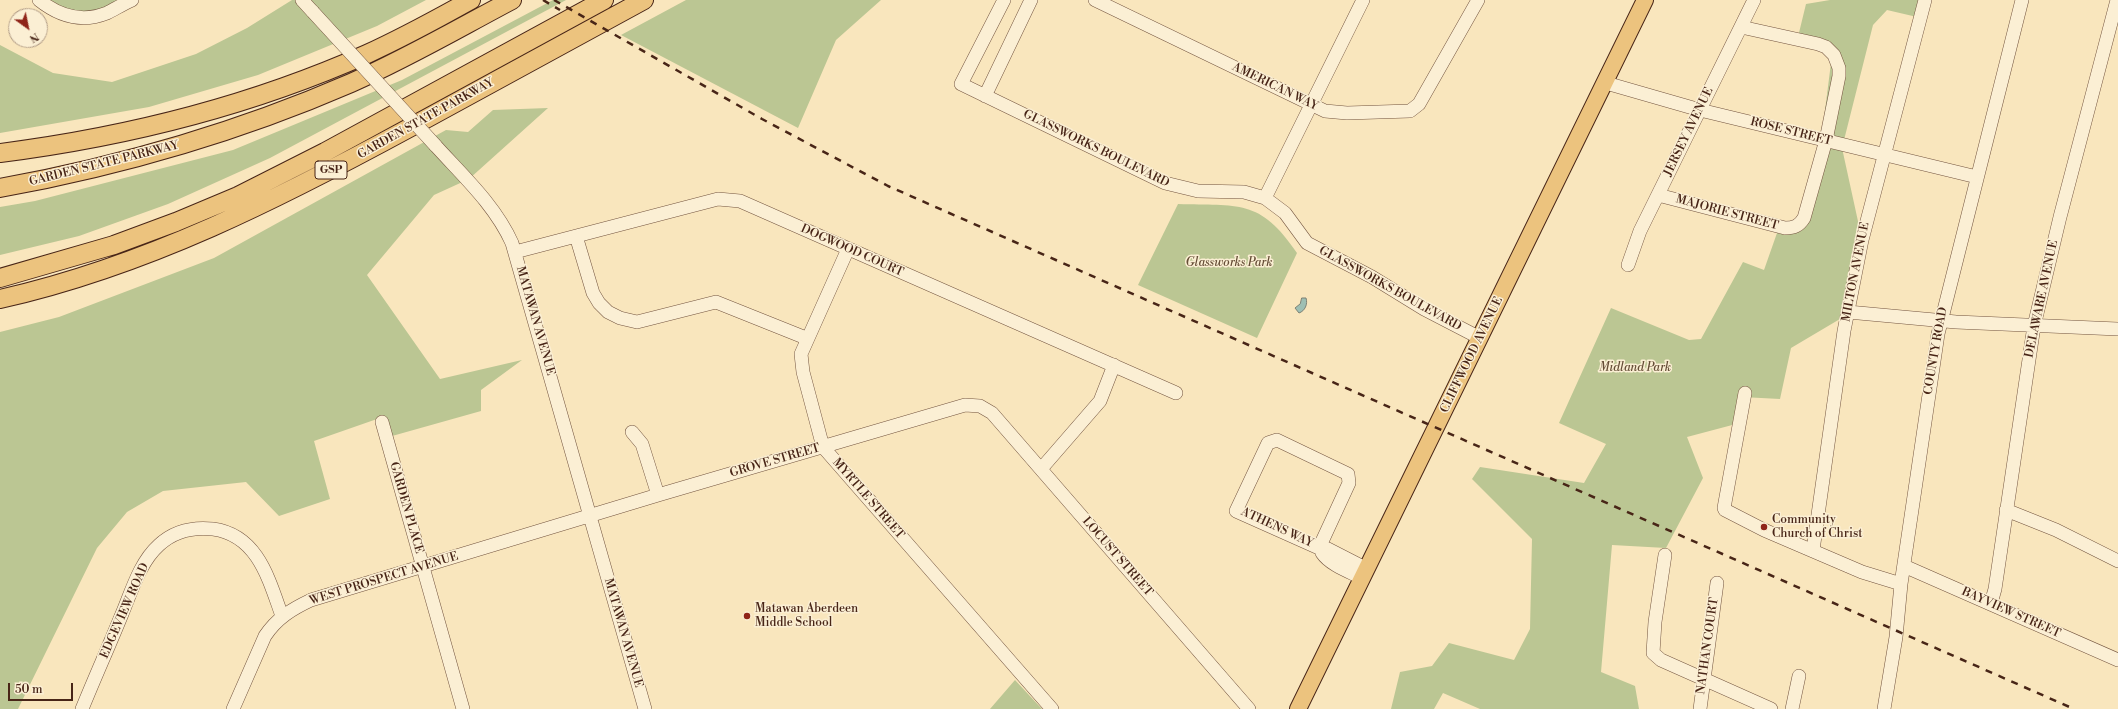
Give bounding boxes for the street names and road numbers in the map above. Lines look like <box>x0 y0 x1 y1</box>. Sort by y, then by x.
street label: AMERICAN WAY <box>1230 60 1320 114</box>
street label: GARDEN STATE PARKWAY <box>355 76 497 162</box>
street label: JERSEY AVENUE <box>1661 85 1717 179</box>
street label: GLASSWORKS BOULEVARD <box>1021 107 1171 191</box>
street label: ROSE STREET <box>1749 115 1833 149</box>
street label: GARDEN STATE PARKWAY <box>28 138 180 190</box>
road number: GSP <box>315 161 347 179</box>
street label: MAJORIE STREET <box>1674 192 1780 234</box>
street label: MILTON AVENUE <box>1839 221 1873 323</box>
street label: DOGWOOD COURT <box>798 222 906 280</box>
street label: DELAWARE AVENUE <box>2022 239 2062 359</box>
street label: GLASSWORKS BOULEVARD <box>1316 244 1464 334</box>
street label: MATAWAN AVENUE <box>513 265 557 377</box>
street label: CLIFFWOOD AVENUE <box>1438 295 1506 415</box>
street label: COUNTY ROAD <box>1921 306 1951 396</box>
street label: GROVE STREET <box>728 441 822 481</box>
street label: MYRTLE STREET <box>829 456 907 542</box>
street label: GARDEN PLACE <box>386 461 426 555</box>
street label: ATHENS WAY <box>1239 505 1315 551</box>
street label: LOCUST STREET <box>1079 514 1155 600</box>
street label: WEST PROSPECT AVENUE <box>308 549 460 609</box>
street label: EDGEVIEW ROAD <box>97 561 153 661</box>
street label: MATAWAN AVENUE <box>601 577 645 689</box>
street label: BAYVIEW STREET <box>1959 585 2063 641</box>
street label: NATHAN COURT <box>1694 597 1722 695</box>

